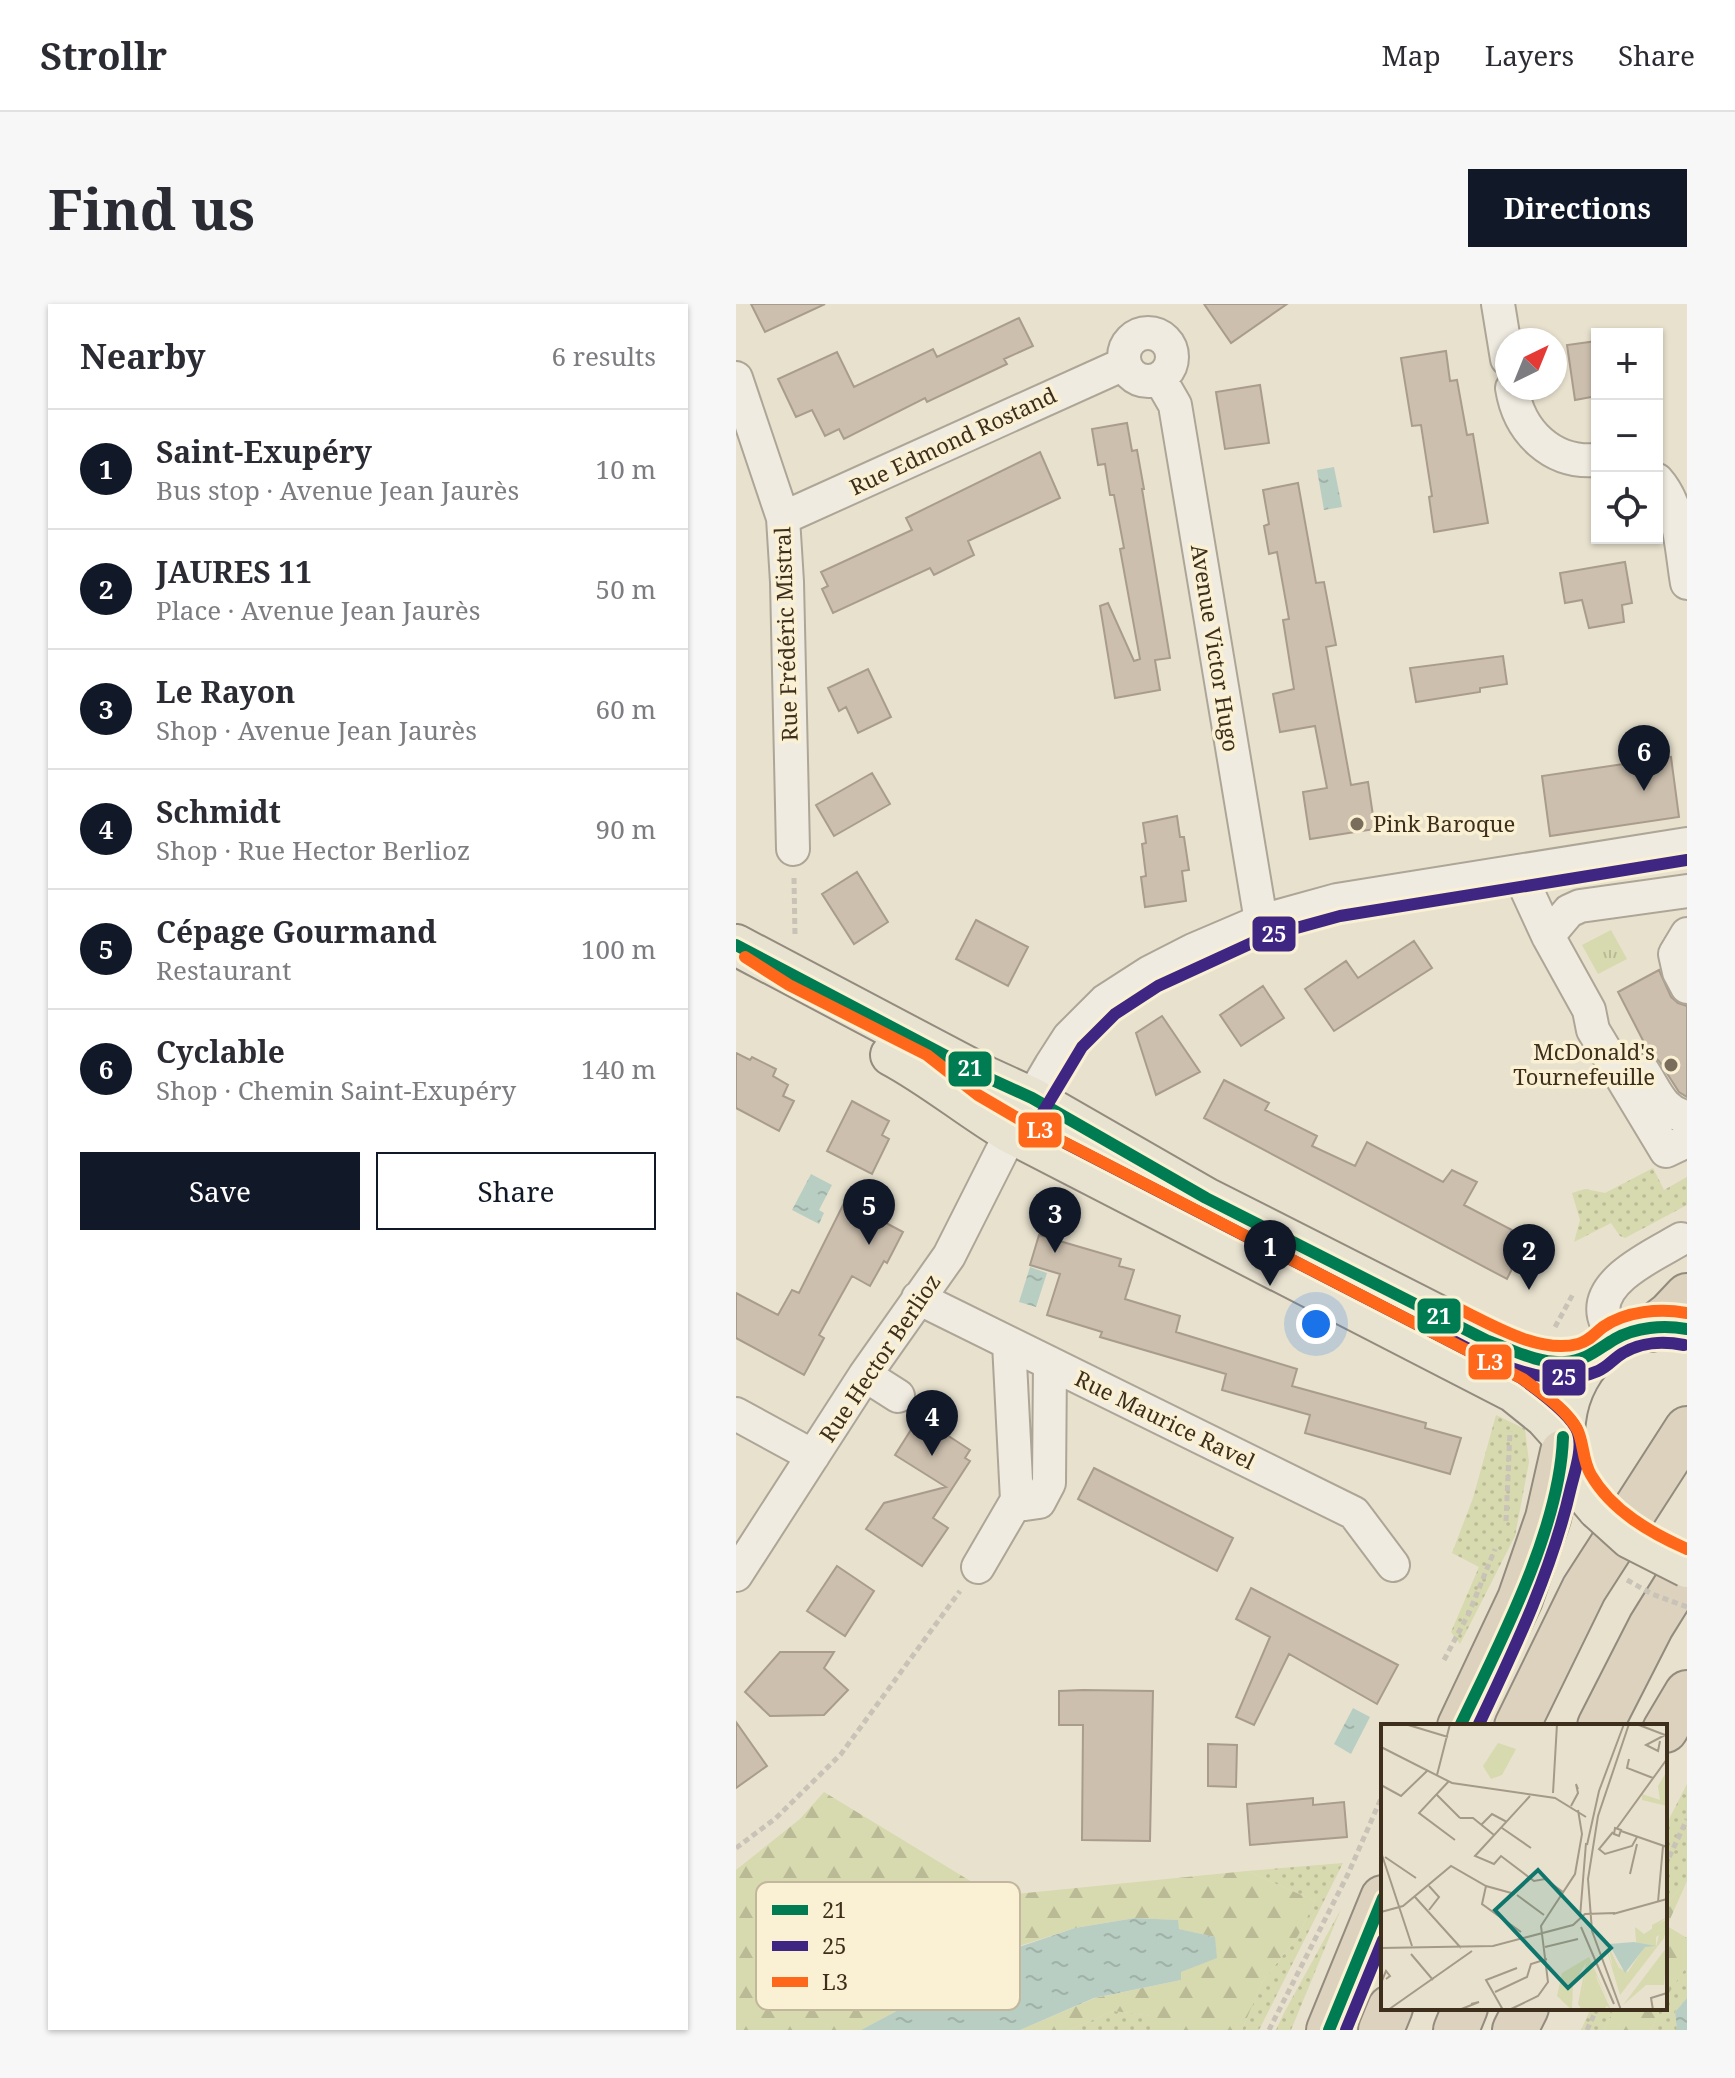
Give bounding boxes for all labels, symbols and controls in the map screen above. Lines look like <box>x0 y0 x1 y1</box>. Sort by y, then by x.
text: Strollr <box>40 29 167 81</box>
text: Map <box>1382 36 1441 74</box>
text: Layers <box>1485 36 1574 74</box>
text: Share <box>1618 36 1695 74</box>
button: Directions <box>1468 169 1687 247</box>
text: Find us <box>48 170 255 246</box>
north arrow <box>1495 328 1567 400</box>
map controls <box>1591 328 1663 544</box>
button: + <box>1591 328 1663 400</box>
text: Nearby <box>80 333 206 379</box>
text: 6 results <box>551 338 656 374</box>
street label: Rue Edmond Rostand <box>844 379 1061 501</box>
button: − <box>1591 400 1663 472</box>
text: Saint-Exupéry <box>156 431 372 472</box>
text: 1 <box>99 451 113 487</box>
text: 10 m <box>596 451 656 487</box>
text: Bus stop · Avenue Jean Jaurès <box>156 472 519 508</box>
button: locate <box>1591 472 1663 544</box>
street label: Rue Frédéric Mistral <box>766 526 804 742</box>
street label: Avenue Victor Hugo <box>1185 542 1247 754</box>
text: JAURES 11 <box>156 551 312 592</box>
text: 2 <box>99 571 113 607</box>
text: 50 m <box>596 571 656 607</box>
text: Place · Avenue Jean Jaurès <box>156 592 480 628</box>
text: Le Rayon <box>156 671 295 712</box>
text: 3 <box>99 691 113 727</box>
text: 60 m <box>596 691 656 727</box>
text: Shop · Avenue Jean Jaurès <box>156 712 477 748</box>
pin: 6 <box>1618 725 1670 791</box>
text: Schmidt <box>156 791 281 832</box>
place label: Pink Baroque <box>1373 808 1515 838</box>
text: 4 <box>99 811 113 847</box>
text: 90 m <box>596 811 656 847</box>
marker: Pink Baroque <box>1348 815 1366 833</box>
text: Shop · Rue Hector Berlioz <box>156 832 470 868</box>
text: Cépage Gourmand <box>156 911 437 952</box>
line badge: 25 <box>1251 915 1297 953</box>
text: 25 <box>1262 918 1286 948</box>
text: 5 <box>99 931 113 967</box>
text: 100 m <box>581 931 656 967</box>
text: Restaurant <box>156 952 291 988</box>
text: Cyclable <box>156 1031 285 1072</box>
place label: McDonald's Tournefeuille <box>1513 1036 1655 1091</box>
line badge: 21 <box>947 1050 993 1088</box>
text: 6 <box>99 1051 113 1087</box>
text: 140 m <box>581 1051 656 1087</box>
text: 21 <box>958 1052 982 1082</box>
marker: McDonald's Tournefeuille <box>1662 1056 1680 1074</box>
text: Shop · Chemin Saint-Exupéry <box>156 1072 516 1108</box>
line badge: L3 <box>1017 1111 1063 1149</box>
text: L3 <box>1027 1114 1053 1144</box>
button: Save <box>80 1152 360 1230</box>
button: Share <box>376 1152 656 1230</box>
pin: 5 <box>843 1179 895 1245</box>
pin: 3 <box>1029 1187 1081 1253</box>
pin: 1 <box>1244 1220 1296 1286</box>
pin: 2 <box>1503 1224 1555 1290</box>
street label: Rue Hector Berlioz <box>812 1267 947 1447</box>
line badge: 21 <box>1416 1297 1462 1335</box>
text: 21 <box>1427 1300 1451 1330</box>
your location <box>1296 1304 1336 1344</box>
line badge: L3 <box>1467 1343 1513 1381</box>
text: L3 <box>1477 1346 1503 1376</box>
line badge: 25 <box>1541 1358 1587 1397</box>
text: 25 <box>1552 1361 1576 1391</box>
street label: Rue Maurice Ravel <box>1070 1362 1261 1476</box>
pin: 4 <box>906 1390 958 1456</box>
inset map <box>1381 1724 1667 2010</box>
legend <box>756 1882 1020 2010</box>
text: 21 <box>822 1894 847 1924</box>
text: 25 <box>822 1930 847 1960</box>
text: L3 <box>822 1966 848 1996</box>

